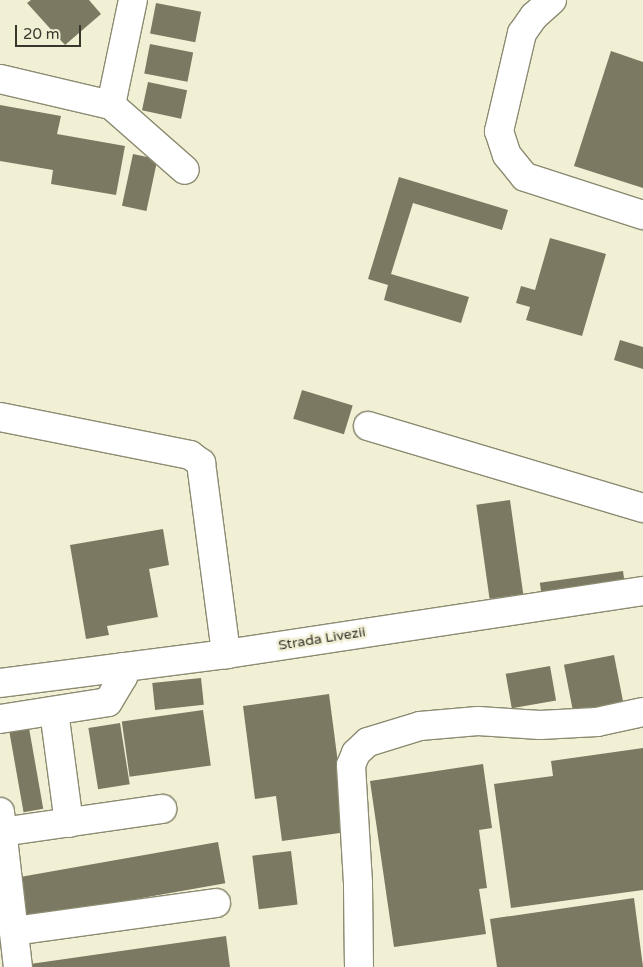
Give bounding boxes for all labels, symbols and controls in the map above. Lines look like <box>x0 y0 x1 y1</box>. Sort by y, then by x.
scale bar <box>18 15 84 47</box>
text: 20 m <box>23 25 60 43</box>
street label: Strada Livezii <box>277 624 367 654</box>

